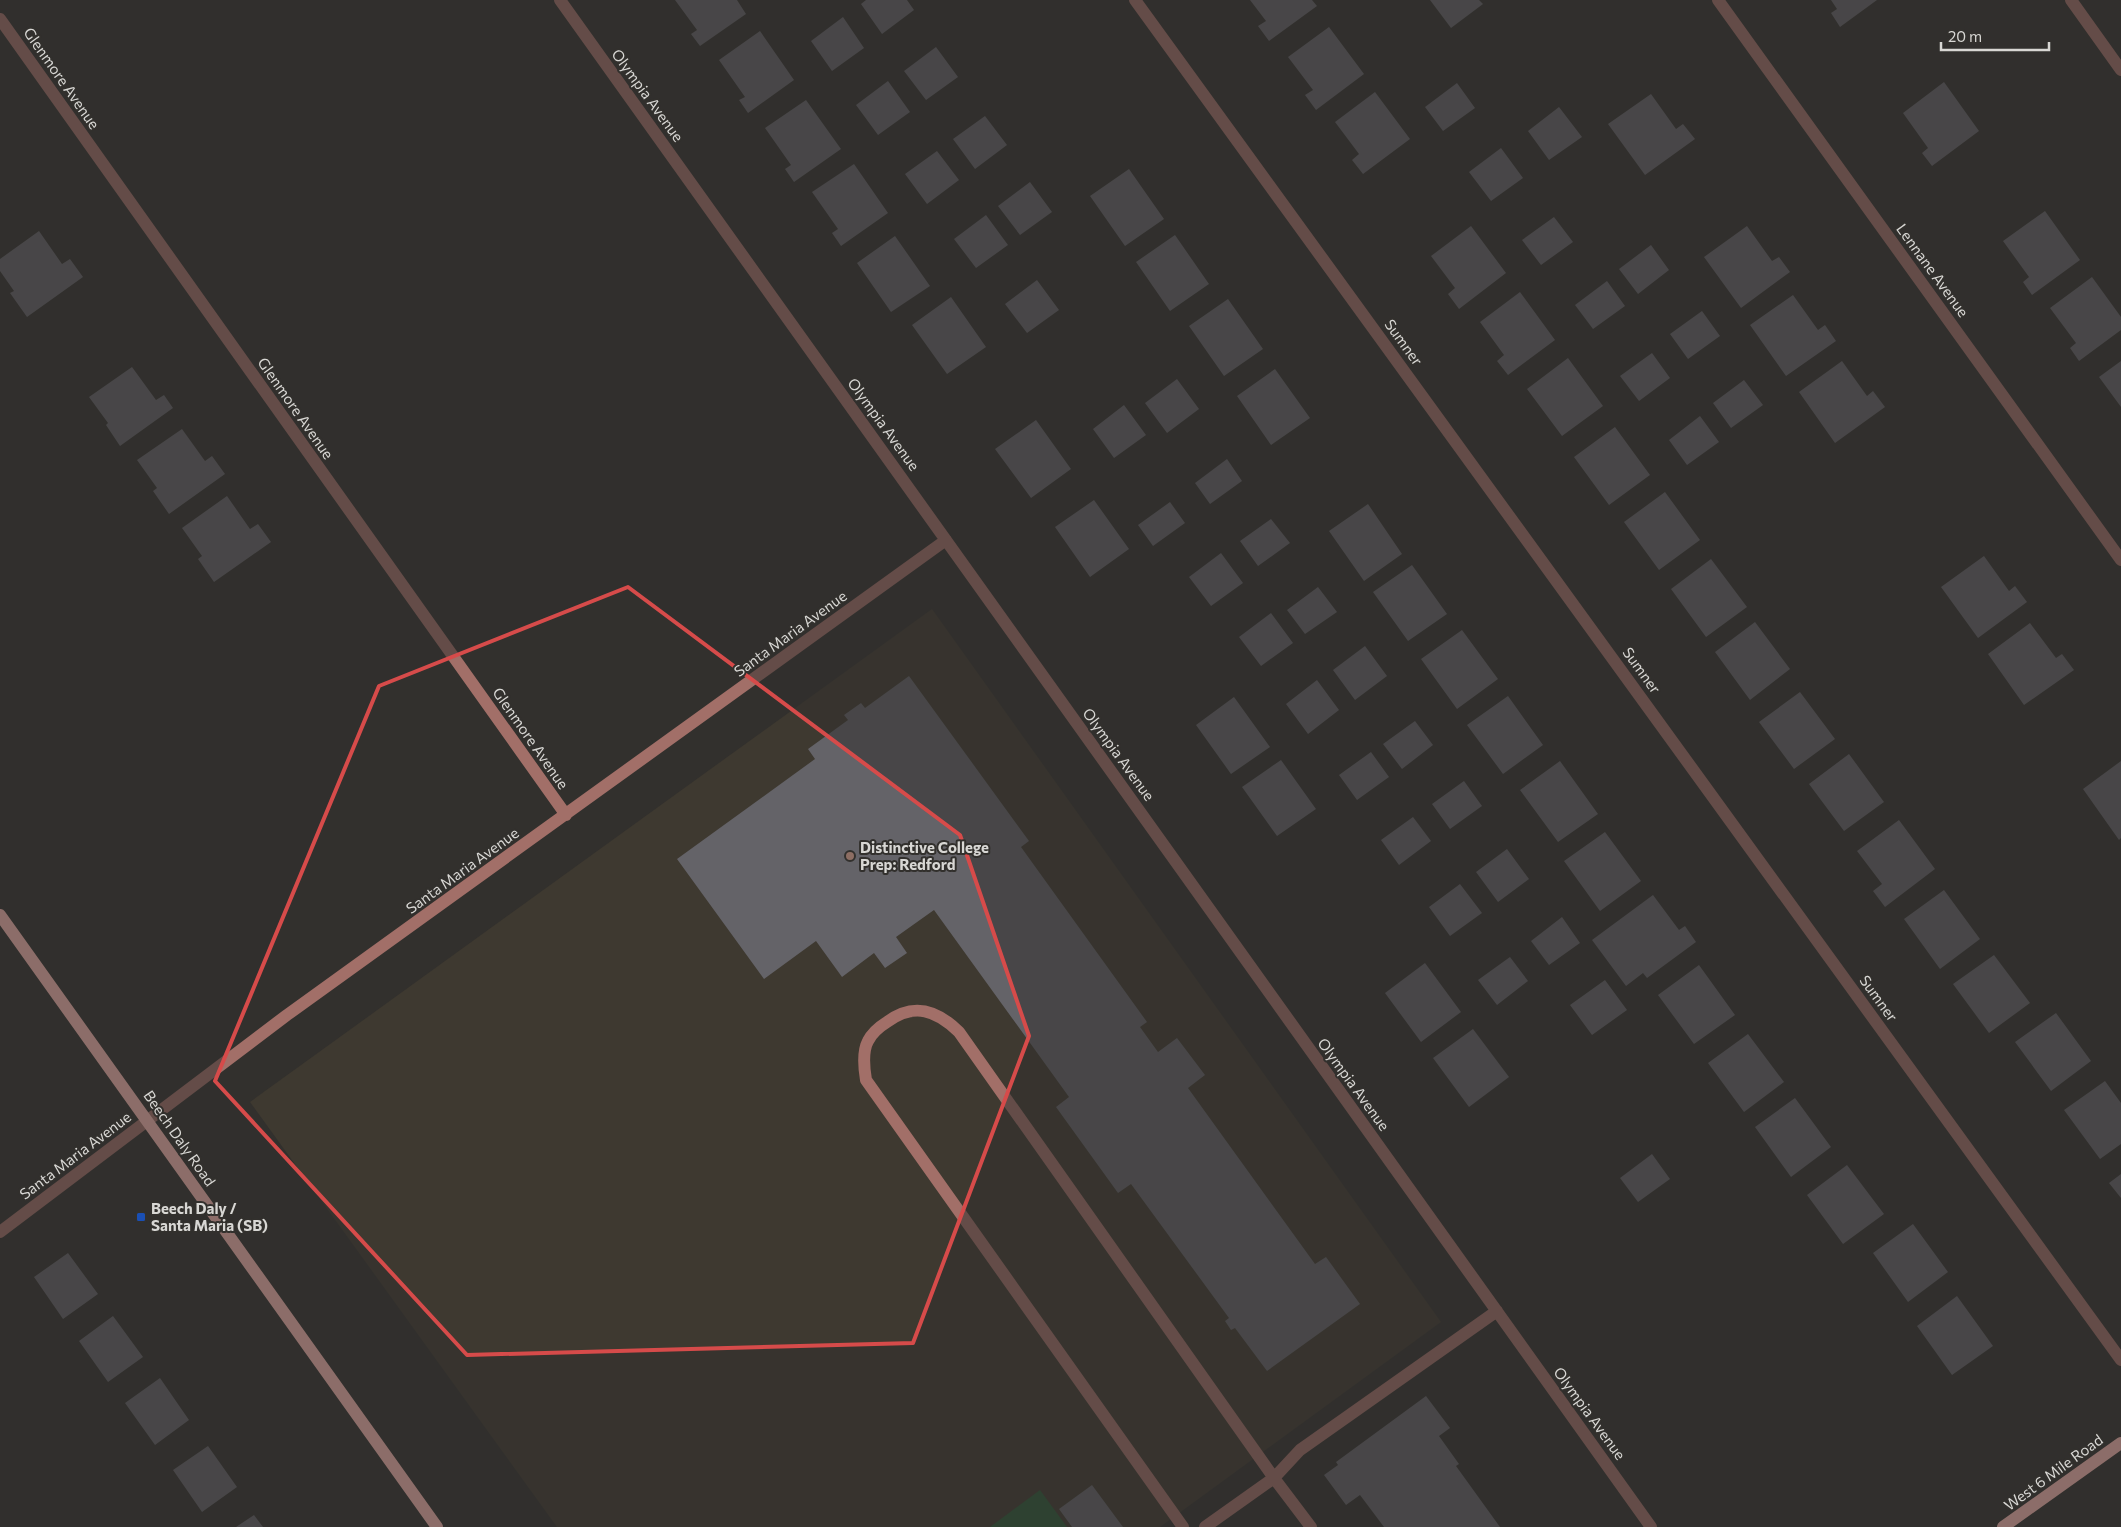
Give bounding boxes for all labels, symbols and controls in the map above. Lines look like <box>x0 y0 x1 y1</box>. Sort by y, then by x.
scale bar <box>1941 20 2048 52</box>
street label: Glenmore Avenue <box>20 24 104 132</box>
text: 20 m <box>1948 27 1982 45</box>
street label: Olympia Avenue <box>608 45 688 145</box>
street label: Lennane Avenue <box>1893 220 1973 320</box>
street label: Sumner <box>1381 315 1427 369</box>
street label: Glenmore Avenue <box>254 354 338 462</box>
street label: Olympia Avenue <box>844 374 924 474</box>
street label: Santa Maria Avenue <box>730 586 850 680</box>
street label: Sumner <box>1619 643 1665 697</box>
street label: Glenmore Avenue <box>489 684 573 792</box>
street label: Olympia Avenue <box>1079 704 1159 804</box>
street label: Santa Maria Avenue <box>402 823 522 917</box>
place label: Distinctive College Prep: Redford <box>860 838 989 873</box>
marker: Distinctive College Prep: Redford <box>844 850 856 862</box>
street label: Sumner <box>1856 971 1902 1025</box>
street label: Olympia Avenue <box>1314 1034 1394 1134</box>
street label: Beech Daly Road <box>140 1087 220 1189</box>
street label: Santa Maria Avenue <box>16 1107 134 1203</box>
place label: Beech Daly / Santa Maria (SB) <box>151 1199 268 1234</box>
marker: Beech Daly / Santa Maria (SB) <box>135 1211 147 1223</box>
street label: Olympia Avenue <box>1550 1363 1630 1463</box>
street label: West 6 Mile Road <box>2000 1430 2106 1514</box>

